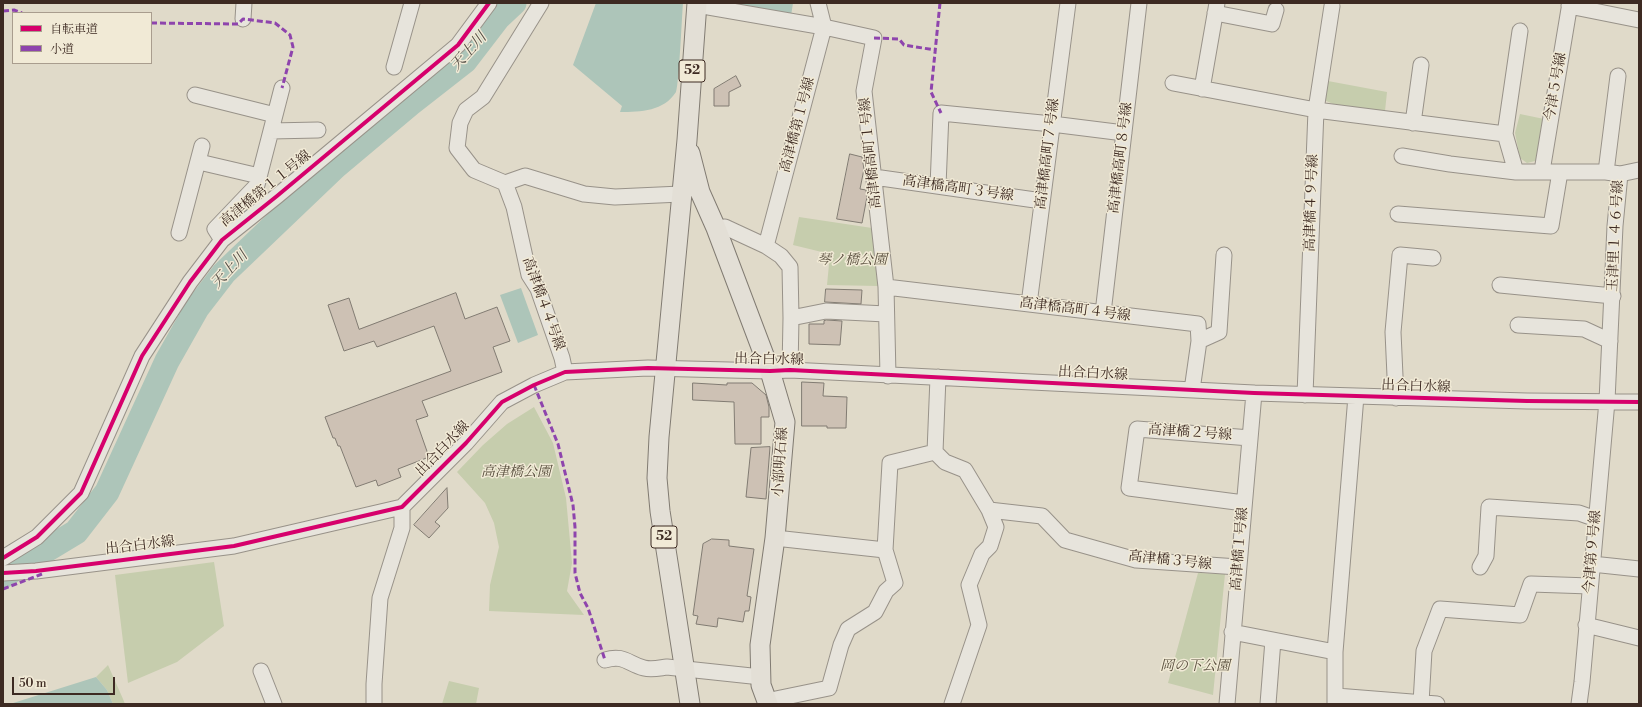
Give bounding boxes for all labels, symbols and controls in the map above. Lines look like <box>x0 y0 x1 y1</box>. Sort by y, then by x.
legend <box>12 12 152 64</box>
text: 自転車道 <box>50 22 98 37</box>
water label: 天上川 <box>447 29 491 75</box>
text: 小道 <box>50 42 74 57</box>
street label: 今津５号線 <box>1542 51 1570 123</box>
road number: 52 <box>679 60 705 82</box>
street label: 高津橋第１号線 <box>777 75 819 175</box>
street label: 高津橋高町１号線 <box>857 96 885 210</box>
street label: 高津橋高町７号線 <box>1033 97 1063 211</box>
street label: 高津橋高町８号線 <box>1106 101 1136 215</box>
street label: 高津橋第１１号線 <box>217 147 315 231</box>
street label: 高津橋４９号線 <box>1302 154 1322 252</box>
street label: 高津橋高町３号線 <box>901 173 1015 205</box>
street label: 玉津里１４６号線 <box>1605 180 1627 292</box>
water label: 天上川 <box>208 247 252 293</box>
park label: 琴ノ橋公園 <box>817 253 887 269</box>
street label: 高津橋４４号線 <box>518 255 568 353</box>
street label: 高津橋高町４号線 <box>1018 295 1132 325</box>
street label: 出合白水線 <box>734 351 804 369</box>
street label: 出合白水線 <box>1058 364 1128 384</box>
street label: 出合白水線 <box>1381 377 1451 397</box>
street label: 出合白水線 <box>413 418 473 480</box>
street label: 高津橋２号線 <box>1148 422 1232 444</box>
street label: 小部明石線 <box>770 426 792 498</box>
park label: 高津橋公園 <box>481 465 551 481</box>
street label: 高津橋１号線 <box>1228 506 1252 592</box>
street label: 今津第９号線 <box>1581 509 1605 595</box>
road number: 52 <box>651 526 677 548</box>
street label: 出合白水線 <box>104 533 176 559</box>
street label: 高津橋３号線 <box>1127 548 1213 574</box>
park label: 岡の下公園 <box>1160 659 1230 675</box>
scale bar <box>14 669 117 695</box>
text: 50 m <box>19 676 47 691</box>

